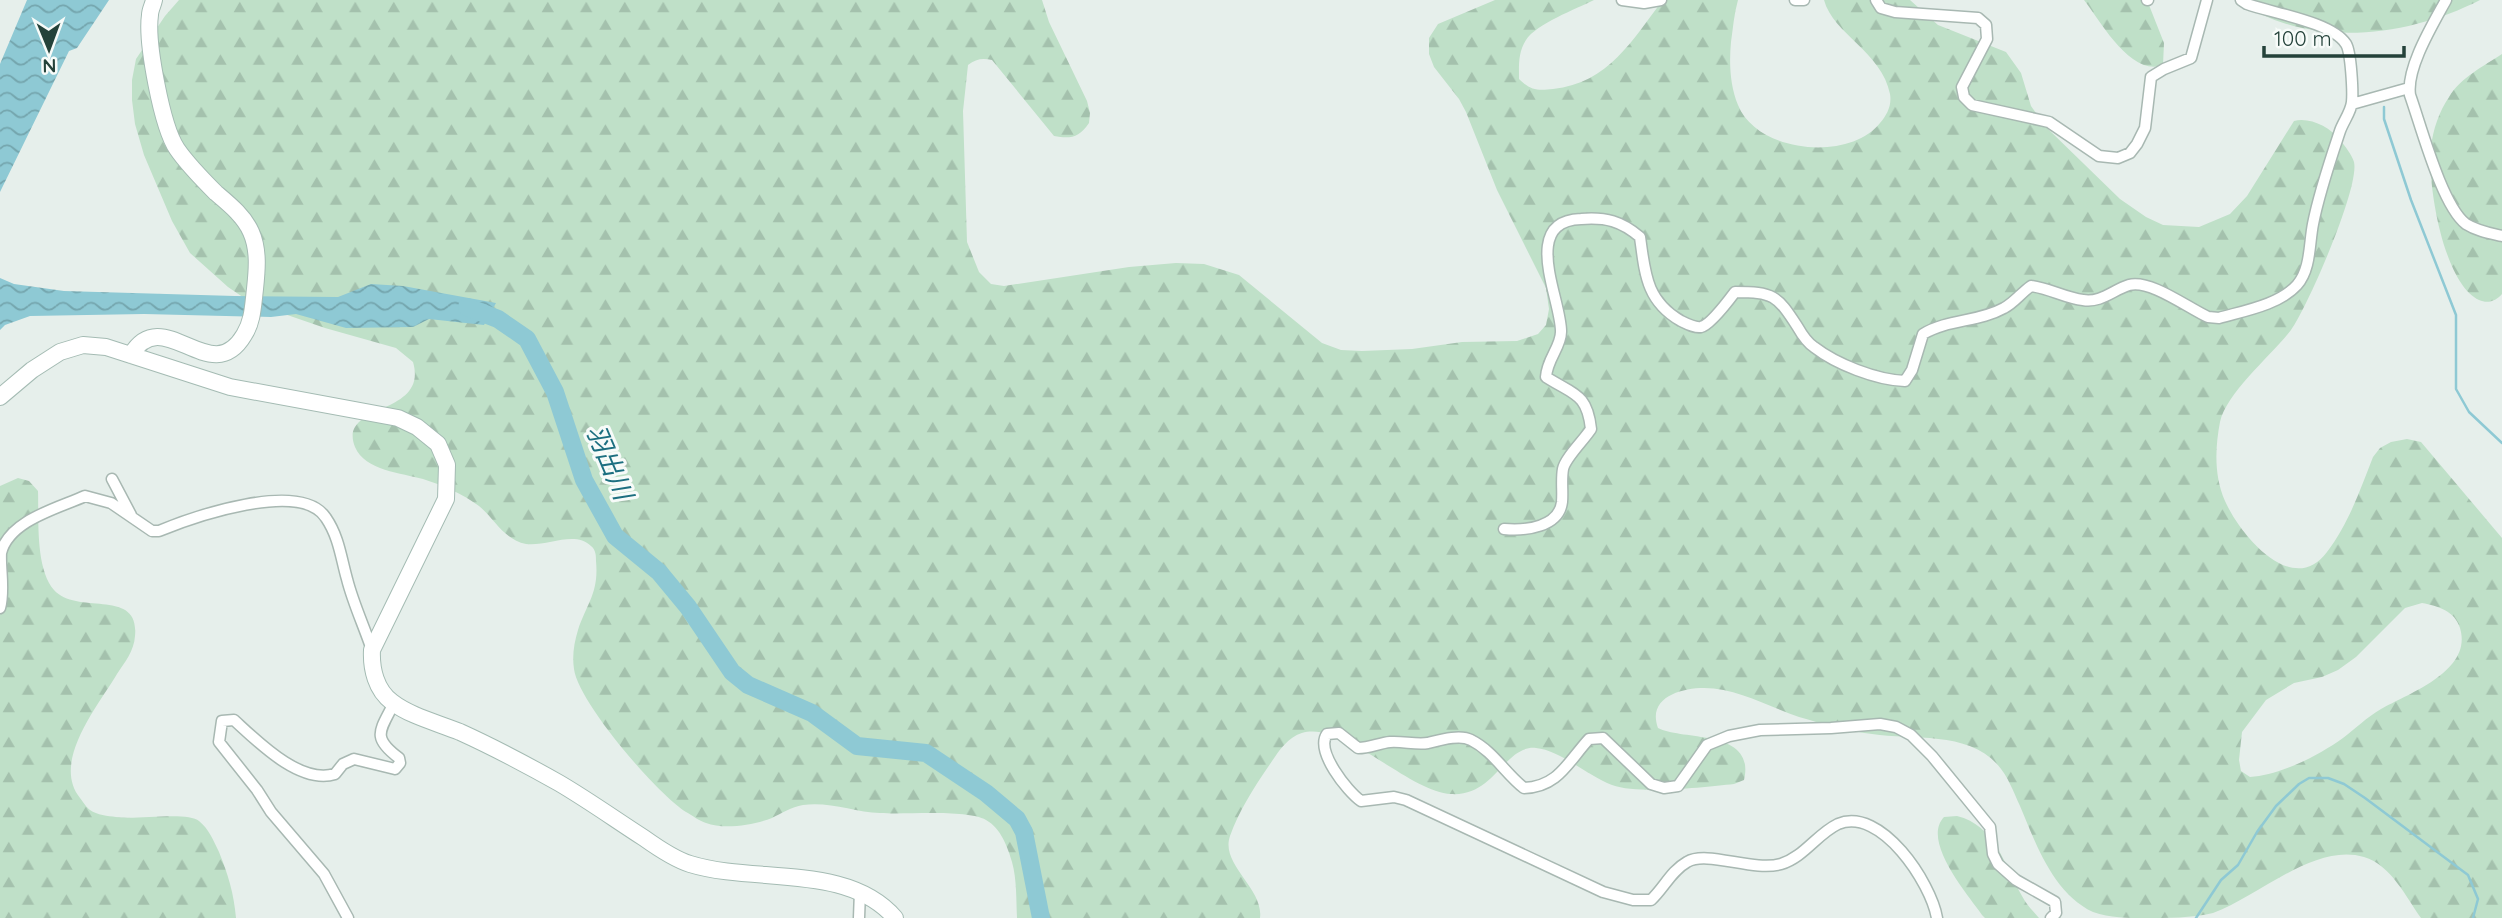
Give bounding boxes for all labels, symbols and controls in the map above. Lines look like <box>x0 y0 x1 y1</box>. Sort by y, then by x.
north arrow <box>14 14 84 84</box>
scale bar <box>2264 14 2404 58</box>
text: 100 m <box>2274 25 2332 51</box>
text: N <box>42 54 56 78</box>
water label: 羽出川 <box>580 420 642 507</box>

